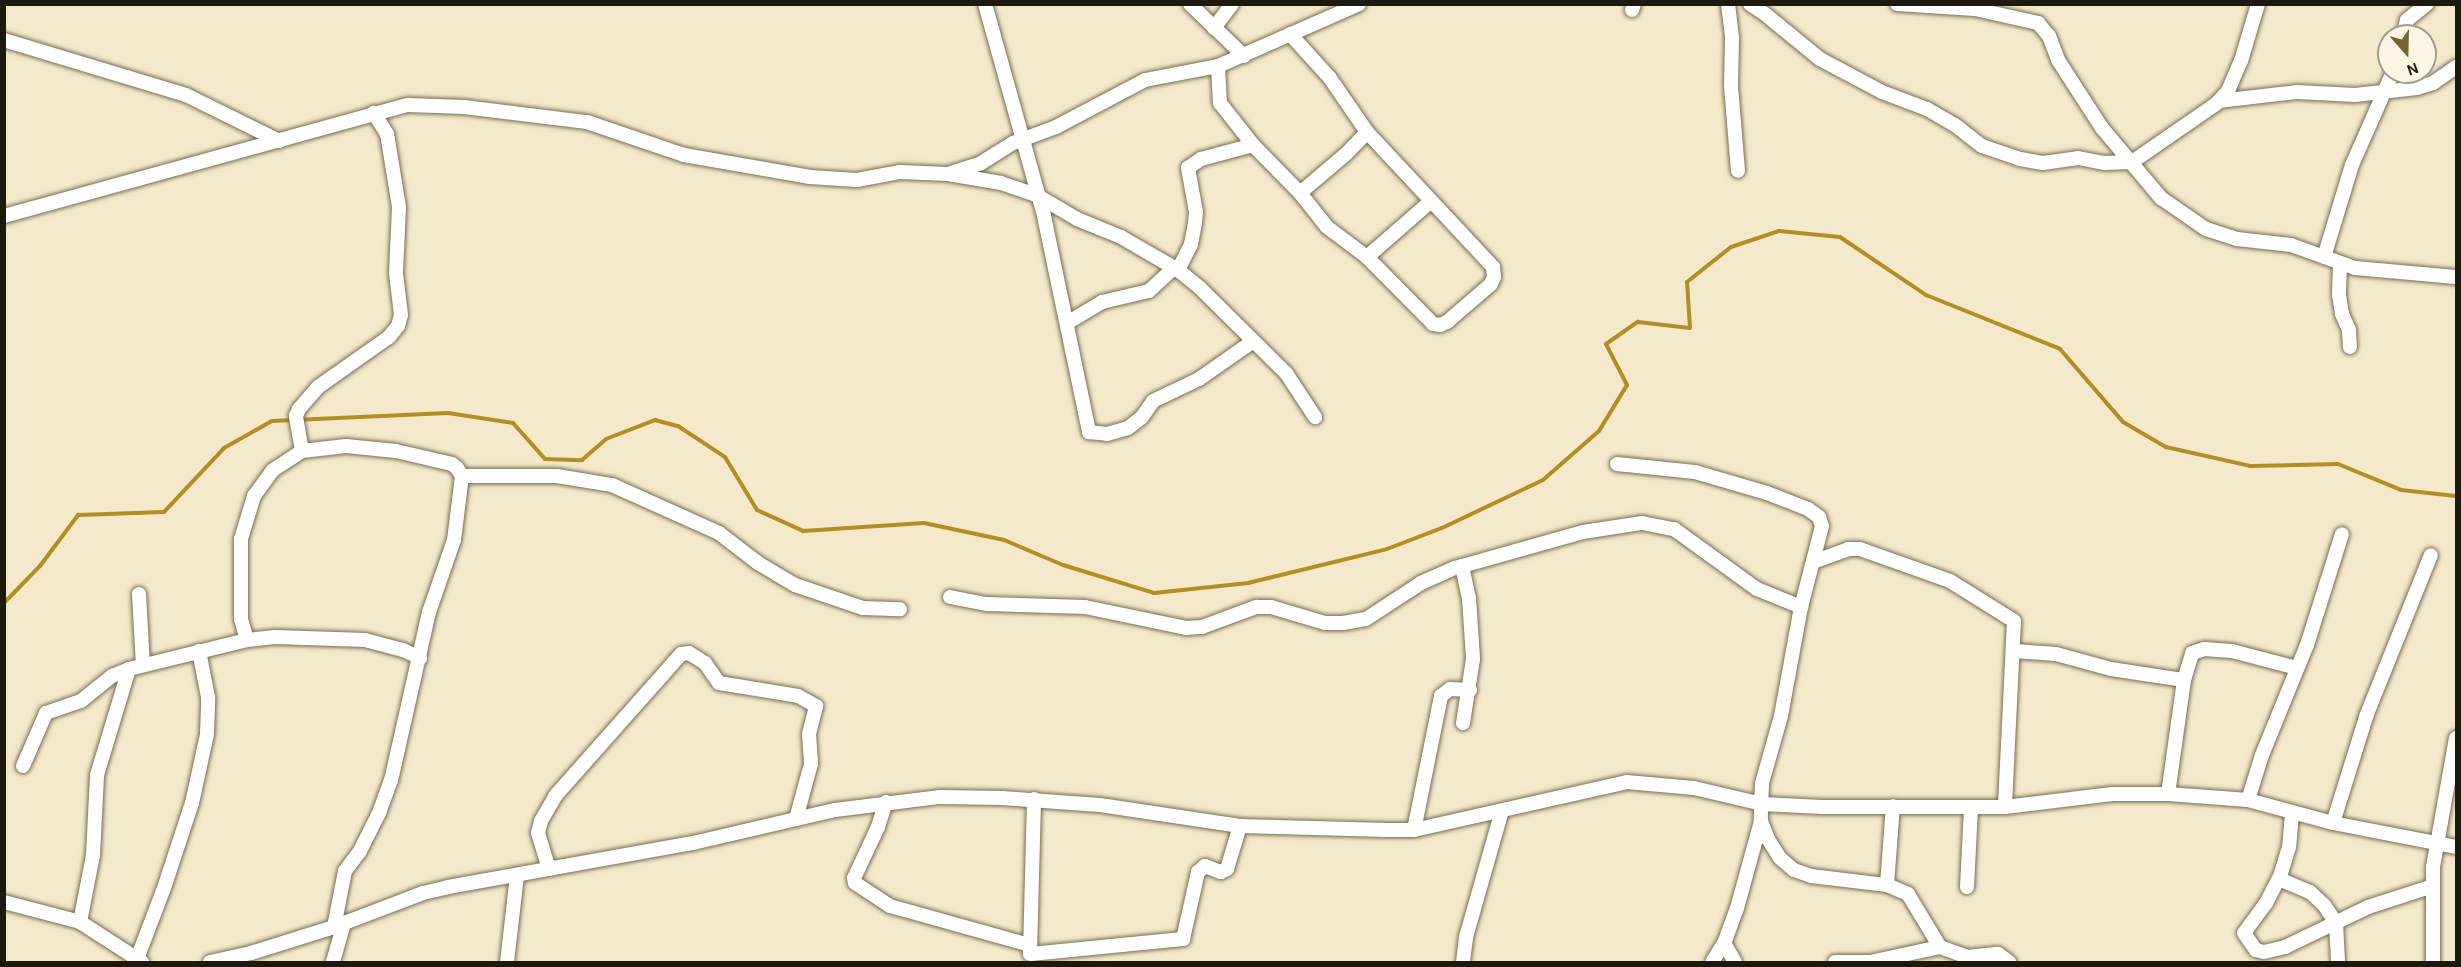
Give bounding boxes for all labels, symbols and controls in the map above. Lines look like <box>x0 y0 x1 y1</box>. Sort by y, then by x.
north arrow <box>2377 24 2437 84</box>
text: N <box>2404 59 2421 80</box>

